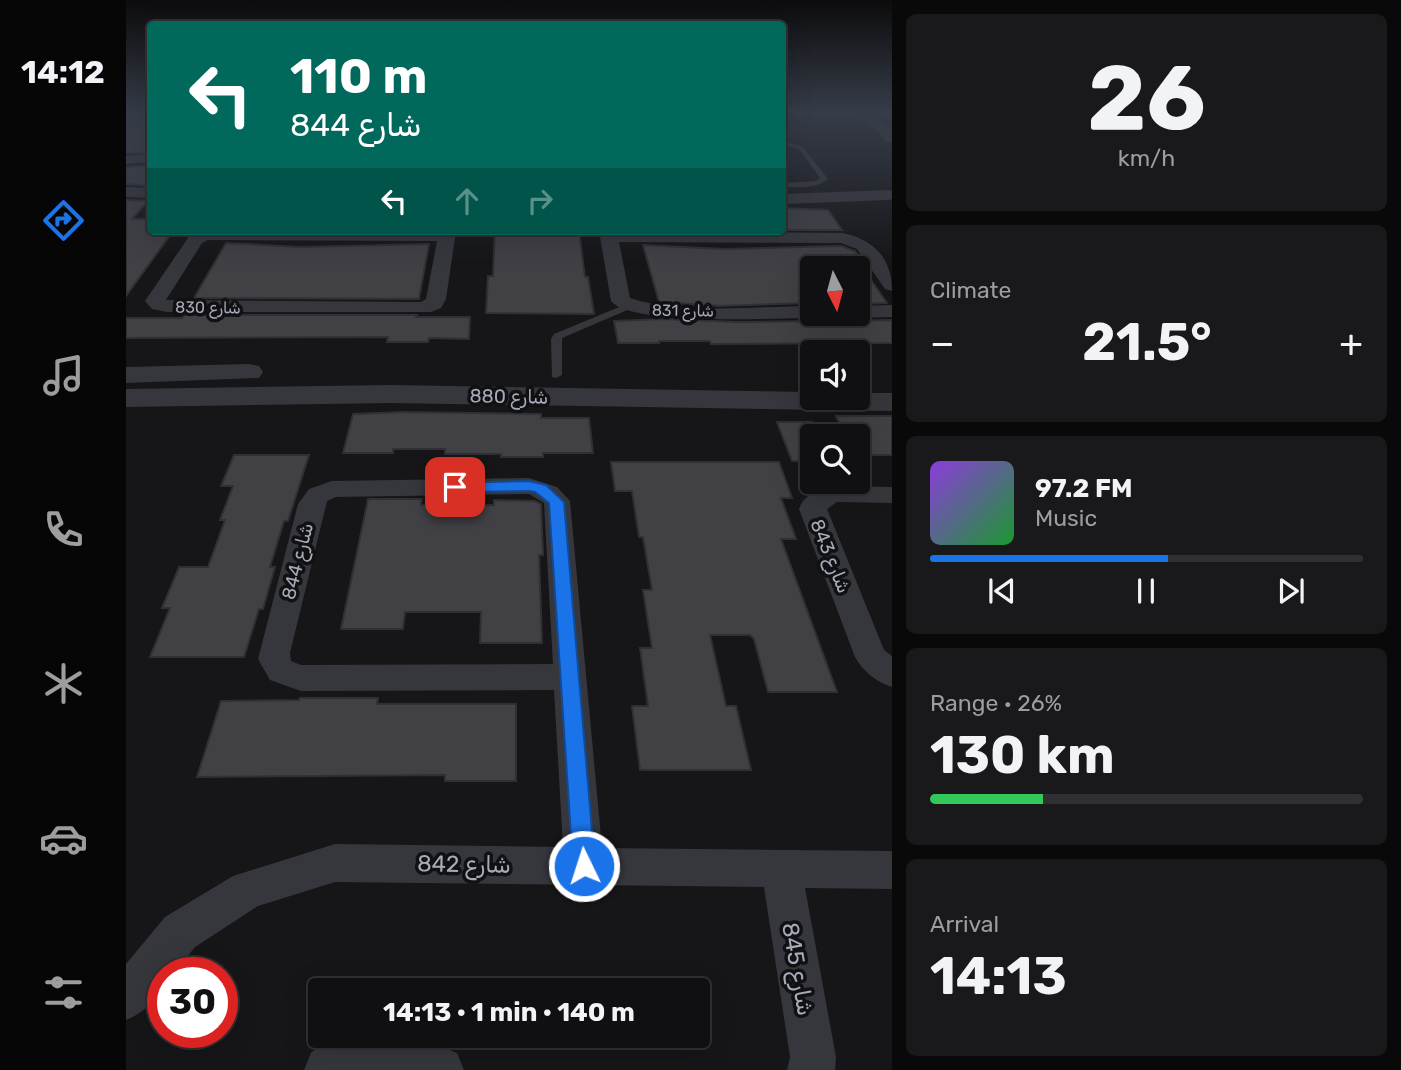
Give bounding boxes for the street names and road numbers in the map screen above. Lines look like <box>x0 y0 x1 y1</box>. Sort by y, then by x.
street label: شارع 830 <box>175 297 241 320</box>
street label: شارع 831 <box>652 300 714 323</box>
street label: شارع 880 <box>469 384 549 411</box>
street label: شارع 843 <box>803 516 856 597</box>
street label: شارع 844 <box>277 520 320 602</box>
street label: شارع 842 <box>417 849 511 881</box>
street label: شارع 845 <box>774 920 820 1018</box>

